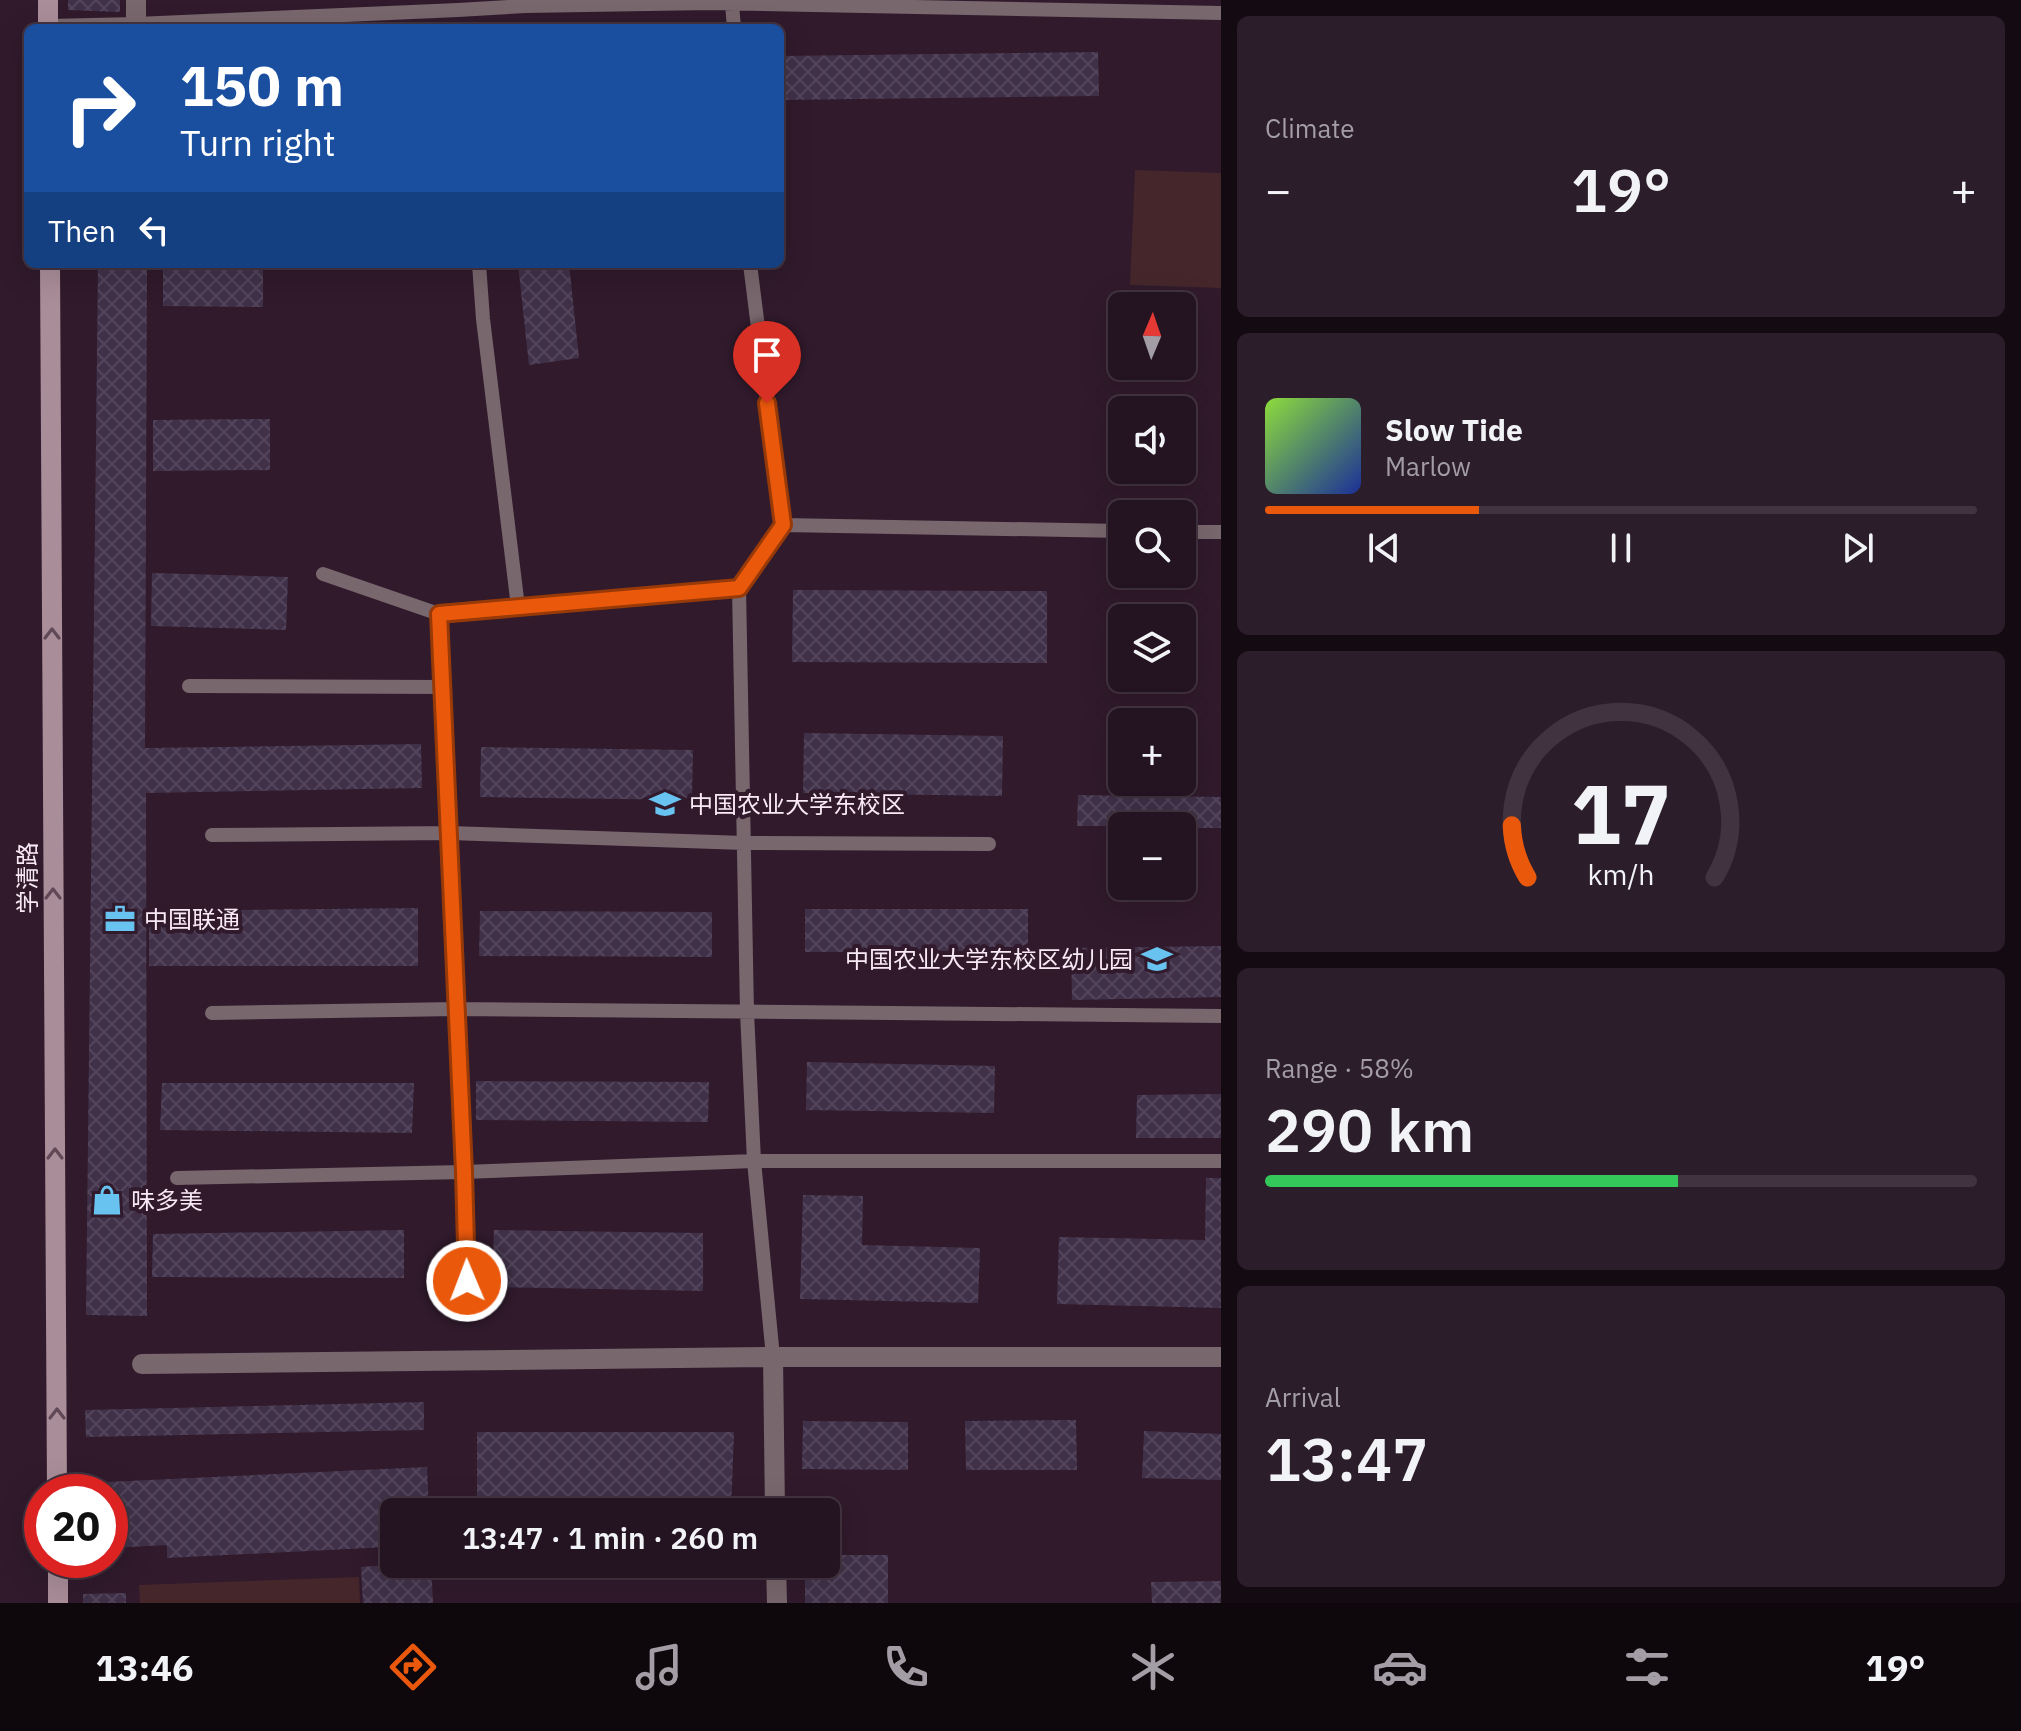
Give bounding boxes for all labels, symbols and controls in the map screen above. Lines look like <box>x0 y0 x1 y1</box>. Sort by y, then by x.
text: 150 m <box>180 49 344 121</box>
icon: right <box>48 56 152 160</box>
text: Climate <box>1265 111 1355 145</box>
text: Turn right <box>180 119 336 166</box>
text: 19° <box>1571 150 1671 229</box>
text: − <box>1265 161 1291 218</box>
text: + <box>1951 161 1977 218</box>
icon: left <box>132 208 176 252</box>
text: Then <box>48 211 116 250</box>
north arrow <box>1108 292 1196 380</box>
map controls <box>1108 292 1196 900</box>
pin <box>733 321 801 403</box>
icon: arrive <box>745 333 789 377</box>
button: sound <box>1108 396 1196 484</box>
text: Slow Tide <box>1385 410 1523 449</box>
text: Marlow <box>1385 449 1471 483</box>
button: search <box>1108 500 1196 588</box>
icon: previous <box>1362 526 1406 570</box>
icon: pause <box>1599 526 1643 570</box>
icon: next <box>1836 526 1880 570</box>
button: layers <box>1108 604 1196 692</box>
one-way arrow <box>43 627 61 640</box>
button: + <box>1108 708 1196 796</box>
text: 17 <box>1571 758 1671 866</box>
school or university icon: 中国农业大学东校区 <box>648 787 682 821</box>
place label: 中国农业大学东校区 <box>689 788 905 820</box>
button: − <box>1108 812 1196 900</box>
street label: 学清路 <box>11 842 43 914</box>
text: km/h <box>1587 856 1655 893</box>
one-way arrow <box>45 887 62 900</box>
office icon: 中国联通 <box>103 902 137 936</box>
place label: 中国联通 <box>144 903 240 935</box>
school or university icon: 中国农业大学东校区幼儿园 <box>1140 942 1174 976</box>
place label: 中国农业大学东校区幼儿园 <box>845 943 1133 975</box>
text: Range · 58% <box>1265 1051 1414 1085</box>
text: 290 km <box>1265 1090 1474 1169</box>
one-way arrow <box>46 1147 64 1160</box>
shop icon: 味多美 <box>90 1183 124 1217</box>
place label: 味多美 <box>131 1184 203 1216</box>
position arrow <box>425 1239 509 1323</box>
text: Arrival <box>1265 1380 1341 1414</box>
one-way arrow <box>48 1407 66 1420</box>
text: 13:47 <box>1265 1419 1428 1498</box>
speed limit sign: 20 <box>24 1474 128 1578</box>
text: 13:47 · 1 min · 260 m <box>462 1518 758 1557</box>
icon: directions <box>385 1639 441 1695</box>
icon: music <box>631 1639 687 1695</box>
icon: phone <box>878 1639 934 1695</box>
icon: climate <box>1125 1639 1181 1695</box>
icon: car <box>1372 1639 1428 1695</box>
icon: filters <box>1619 1639 1675 1695</box>
text: 13:46 <box>95 1644 194 1691</box>
text: 19° <box>1865 1644 1926 1691</box>

